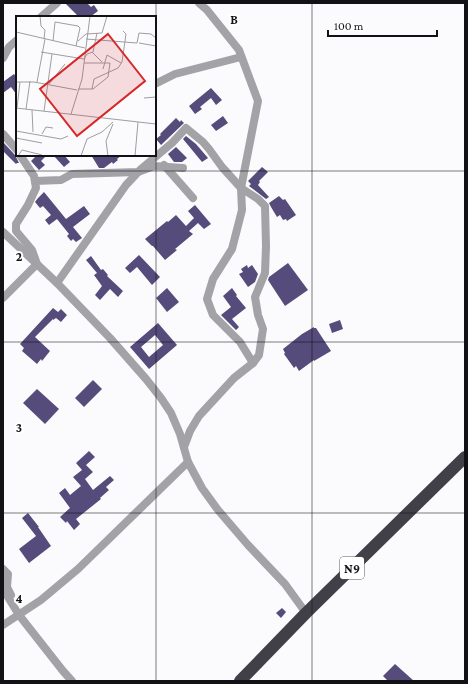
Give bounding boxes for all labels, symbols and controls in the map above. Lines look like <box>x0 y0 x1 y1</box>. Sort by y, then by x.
text: B <box>230 12 238 27</box>
scale bar <box>328 12 437 38</box>
inset map <box>16 16 156 156</box>
text: 100 m <box>334 19 364 33</box>
text: 2 <box>16 249 23 264</box>
text: 3 <box>16 420 22 435</box>
road number: N9 <box>340 557 364 579</box>
text: 4 <box>15 591 23 606</box>

